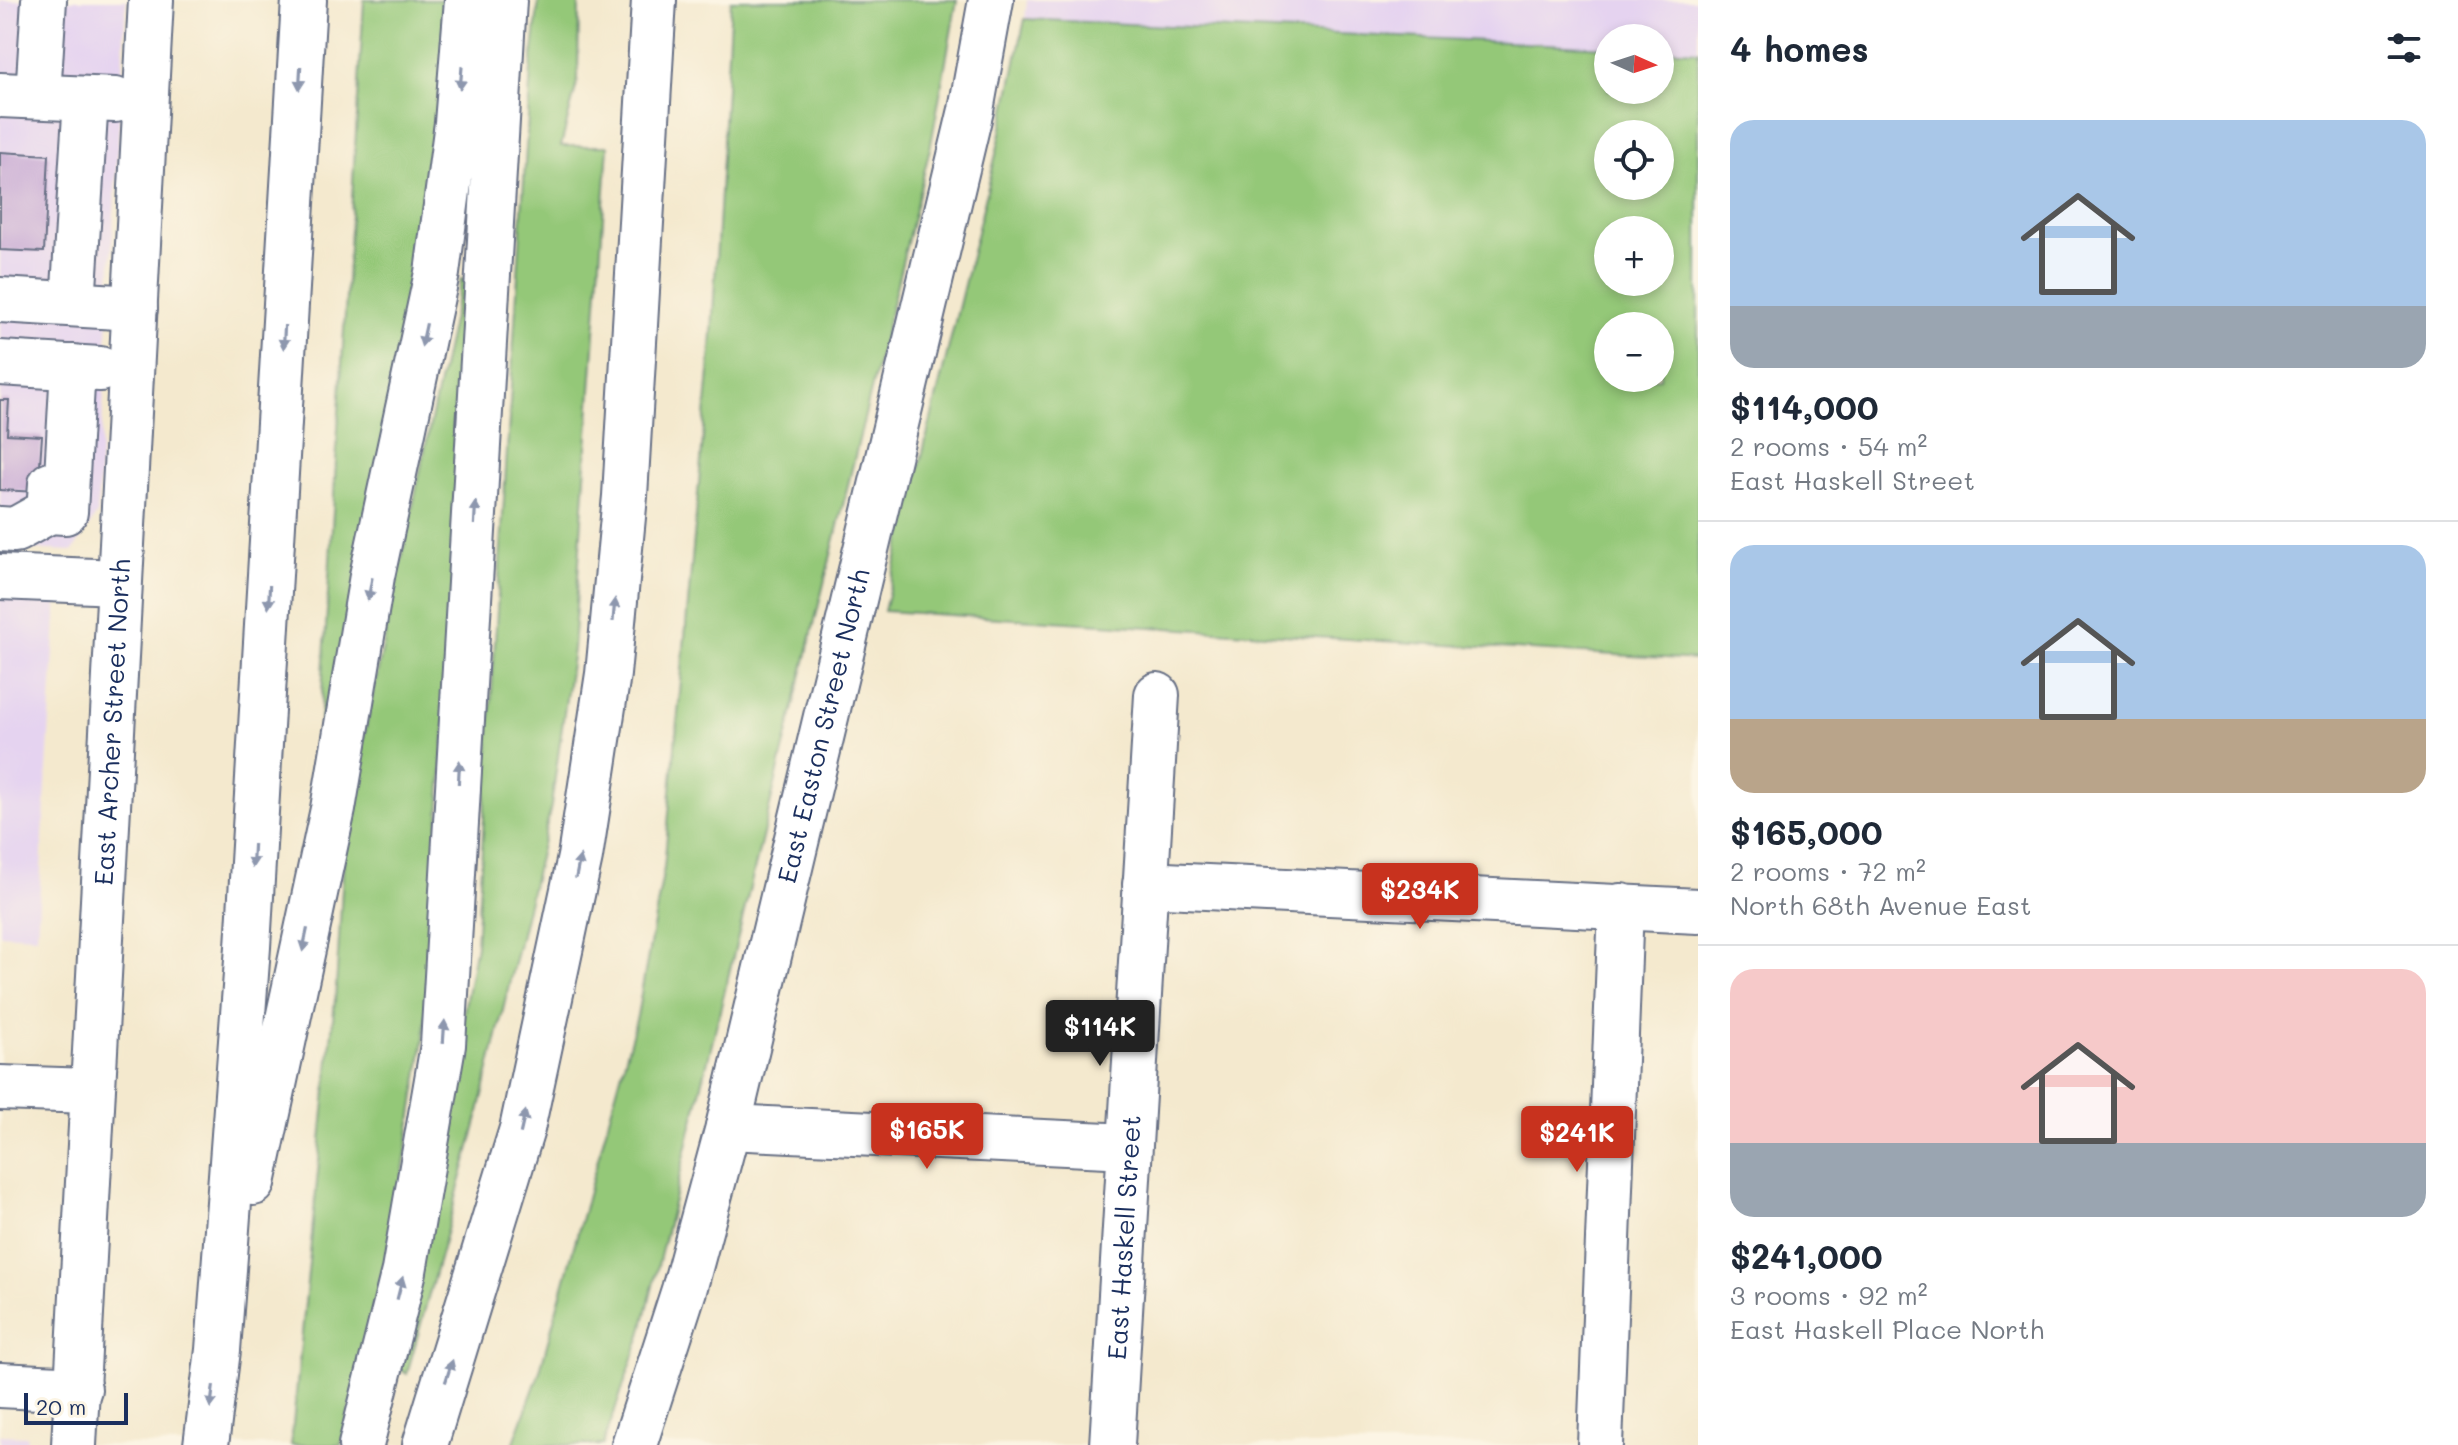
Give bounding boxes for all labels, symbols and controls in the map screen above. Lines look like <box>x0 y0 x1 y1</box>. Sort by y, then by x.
north arrow <box>1594 24 1674 104</box>
map controls <box>1594 24 1674 392</box>
text: 4 homes <box>1730 26 1869 71</box>
icon: filters <box>2382 26 2426 70</box>
one-way arrow <box>293 66 306 91</box>
one-way arrow <box>454 66 467 91</box>
button: locate <box>1594 120 1674 200</box>
icon: home <box>2006 172 2150 316</box>
button: + <box>1594 216 1674 296</box>
button: − <box>1594 312 1674 392</box>
one-way arrow <box>417 323 430 348</box>
one-way arrow <box>277 325 290 350</box>
text: $114,000 <box>1730 384 1879 429</box>
text: 2 rooms · 54 m² <box>1730 429 1927 463</box>
text: East Haskell Street <box>1730 463 1975 497</box>
one-way arrow <box>469 500 482 525</box>
street label: East Archer Street North <box>86 558 137 886</box>
street label: East Easton Street North <box>769 565 877 886</box>
one-way arrow <box>363 577 375 602</box>
one-way arrow <box>262 585 275 610</box>
one-way arrow <box>608 597 621 622</box>
icon: home <box>2006 597 2150 741</box>
one-way arrow <box>453 759 466 784</box>
text: $165,000 <box>1730 809 1883 854</box>
one-way arrow <box>246 844 259 869</box>
text: 2 rooms · 72 m² <box>1730 854 1926 888</box>
one-way arrow <box>572 855 584 880</box>
pin: $234K <box>1364 863 1476 931</box>
text: $234K <box>1380 872 1460 906</box>
text: North 68th Avenue East <box>1730 888 2031 922</box>
one-way arrow <box>298 927 311 952</box>
pin: $114K <box>1044 1000 1156 1068</box>
text: $114K <box>1064 1009 1136 1043</box>
one-way arrow <box>438 1019 451 1044</box>
icon: home <box>2006 1021 2150 1165</box>
pin: $165K <box>871 1103 983 1171</box>
pin: $241K <box>1521 1106 1633 1174</box>
one-way arrow <box>517 1109 530 1134</box>
text: $165K <box>889 1112 965 1146</box>
street label: East Haskell Street <box>1099 1114 1148 1361</box>
text: $241K <box>1539 1115 1615 1149</box>
text: $241,000 <box>1730 1233 1883 1278</box>
one-way arrow <box>394 1275 406 1300</box>
text: 3 rooms · 92 m² <box>1730 1278 1928 1312</box>
text: East Haskell Place North <box>1730 1312 2044 1346</box>
one-way arrow <box>444 1359 456 1383</box>
one-way arrow <box>205 1385 218 1410</box>
scale bar <box>24 1389 128 1425</box>
text: 20 m <box>36 1392 86 1421</box>

